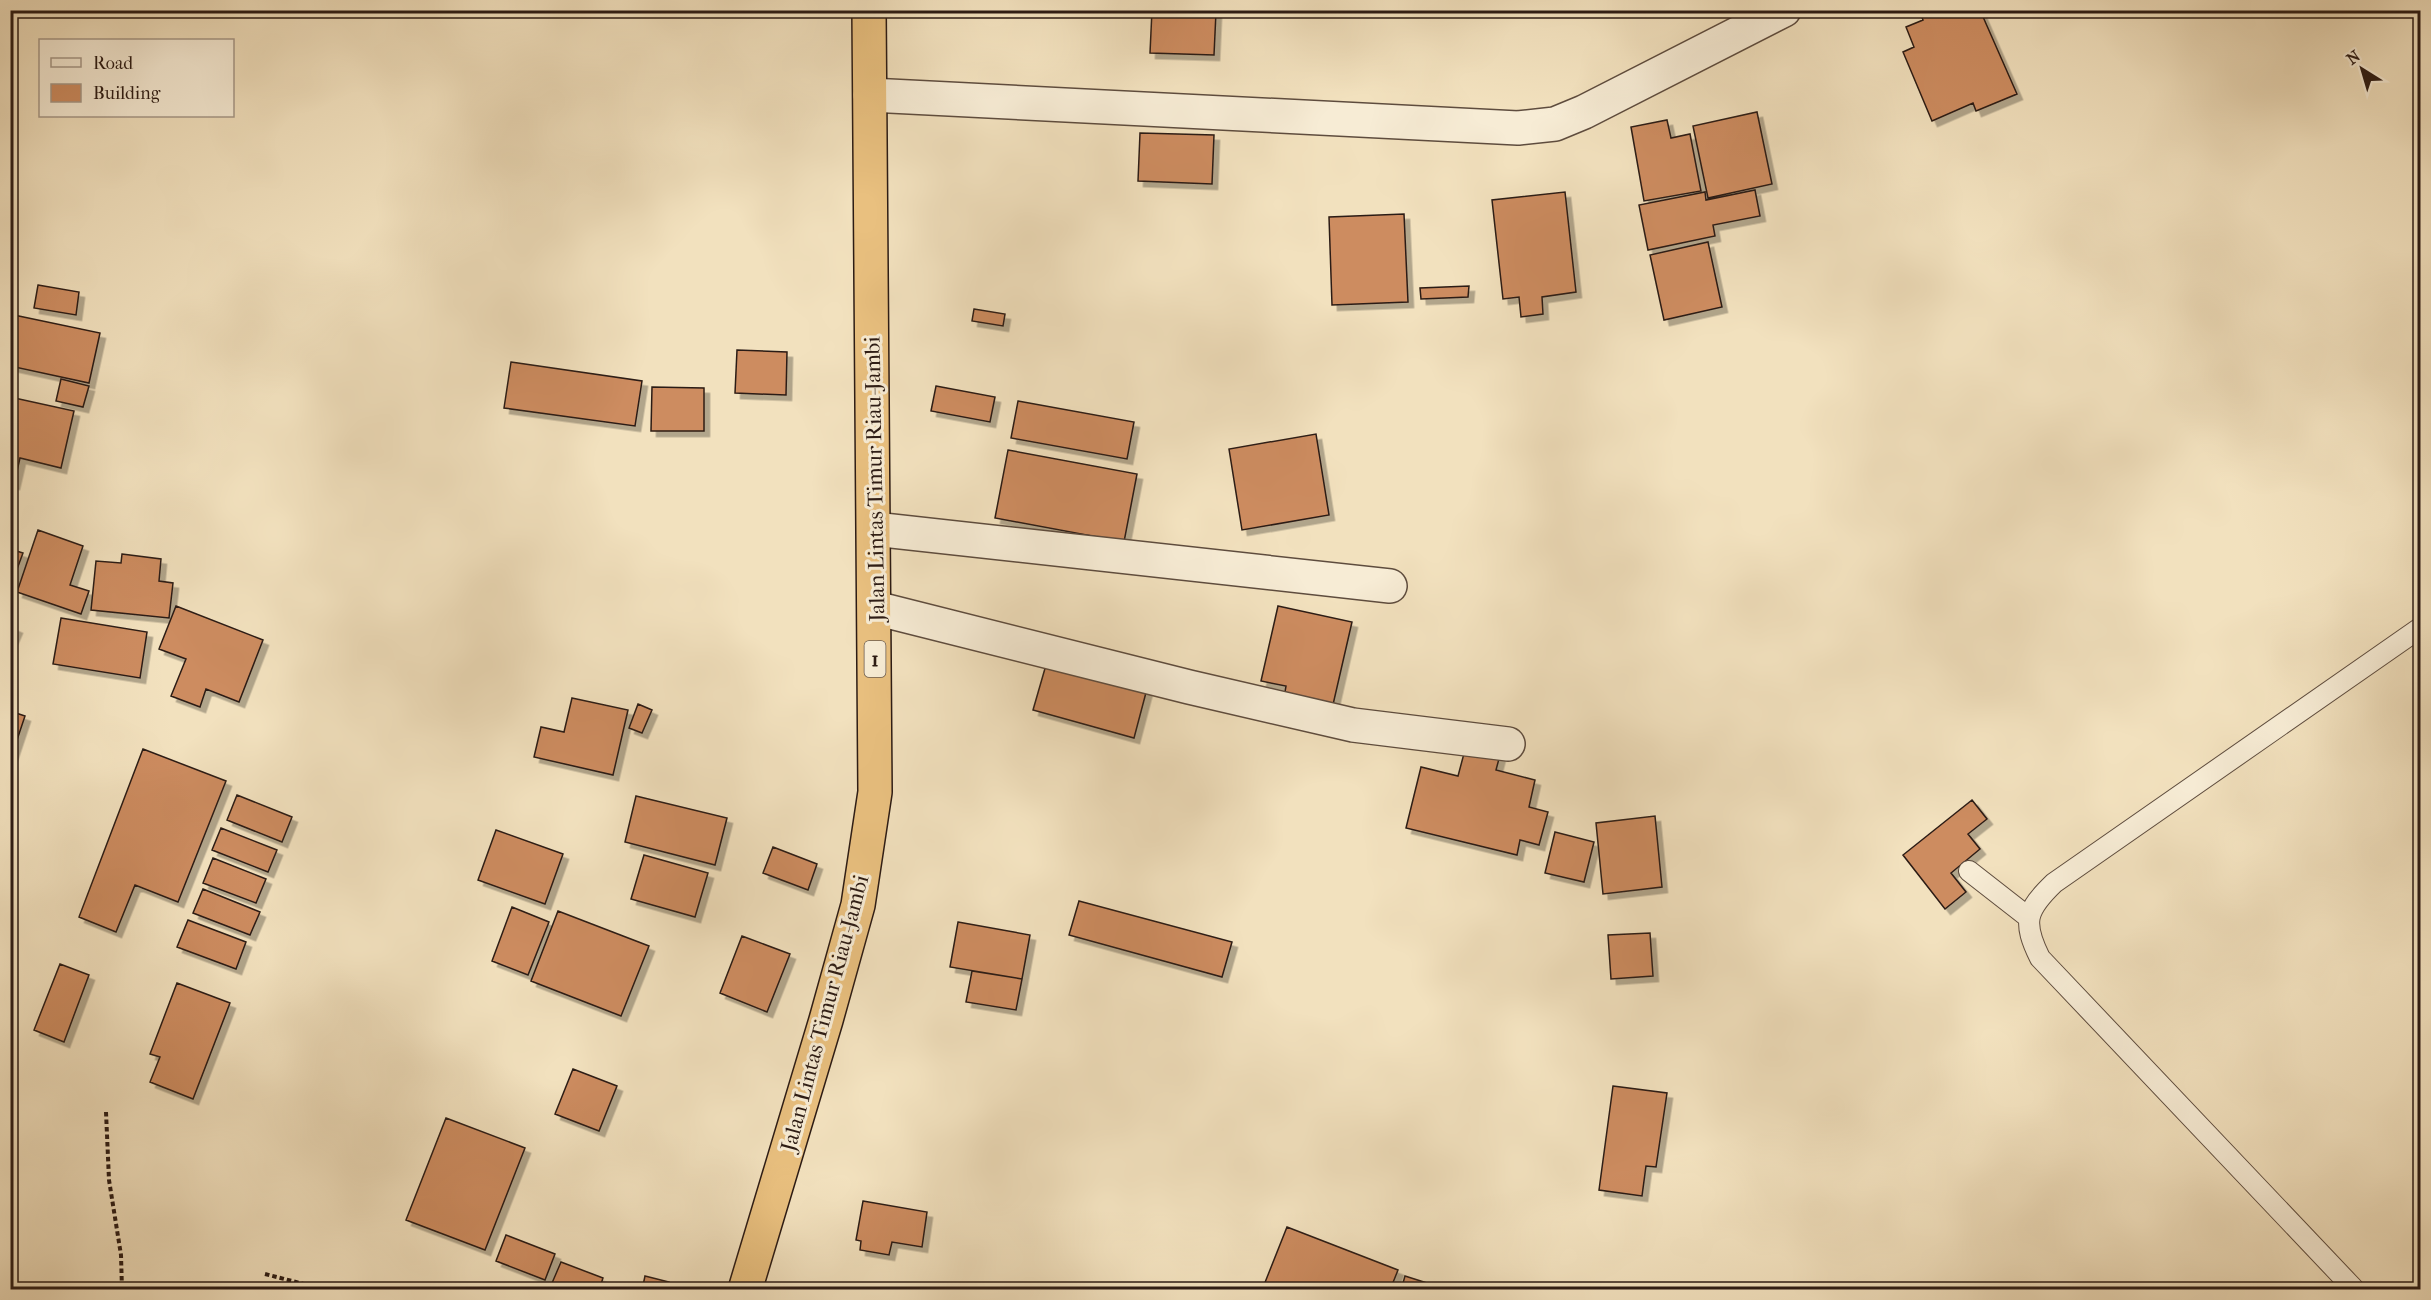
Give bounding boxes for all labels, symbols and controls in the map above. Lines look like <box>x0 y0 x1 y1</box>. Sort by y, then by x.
legend <box>39 39 234 117</box>
north arrow <box>2332 39 2392 99</box>
text: N <box>2343 46 2365 69</box>
text: Road <box>93 53 133 74</box>
text: Building <box>93 83 161 104</box>
street label: Jalan Lintas Timur Riau-Jambi <box>860 336 891 624</box>
road number: 1 <box>864 641 886 677</box>
street label: Jalan Lintas Timur Riau-Jambi <box>775 872 875 1156</box>

